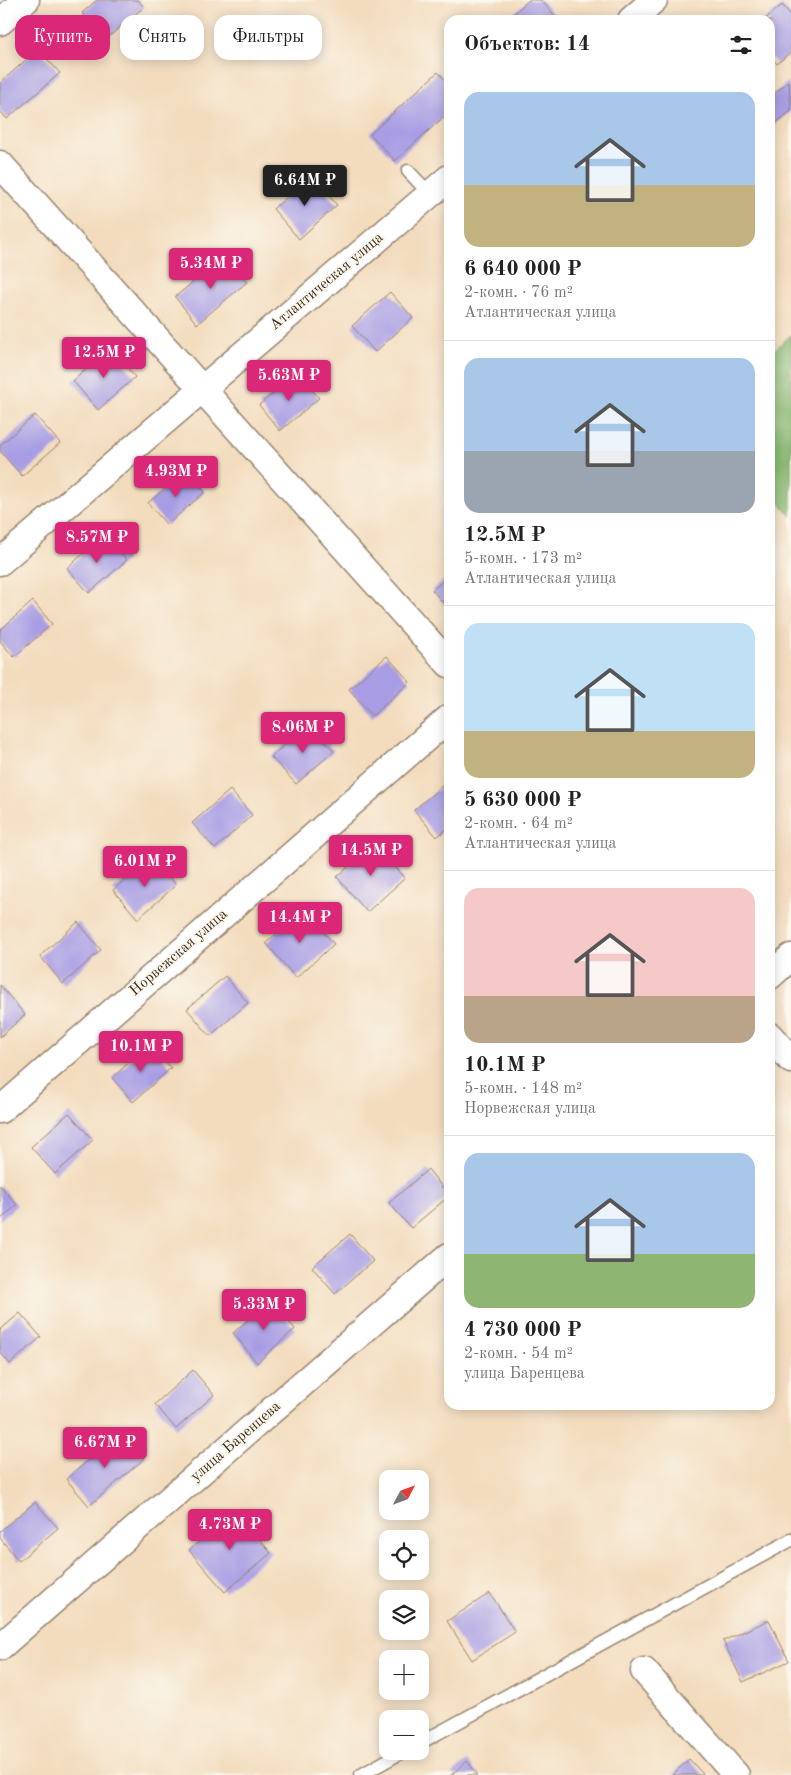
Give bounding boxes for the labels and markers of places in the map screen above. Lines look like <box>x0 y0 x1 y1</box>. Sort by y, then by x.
pin: 6.64M ₽ <box>259 164 351 207</box>
pin: 5.34M ₽ <box>165 248 257 290</box>
pin: 12.5M ₽ <box>58 336 150 379</box>
pin: 5.63M ₽ <box>243 360 335 402</box>
pin: 4.93M ₽ <box>130 456 222 498</box>
pin: 8.57M ₽ <box>51 522 143 564</box>
pin: 8.06M ₽ <box>257 712 349 754</box>
pin: 14.5M ₽ <box>325 834 417 877</box>
pin: 6.01M ₽ <box>99 846 191 888</box>
pin: 14.4M ₽ <box>254 902 346 944</box>
pin: 10.1M ₽ <box>95 1030 187 1073</box>
pin: 5.33M ₽ <box>218 1288 310 1331</box>
pin: 6.67M ₽ <box>59 1426 151 1469</box>
pin: 4.73M ₽ <box>184 1508 276 1551</box>

